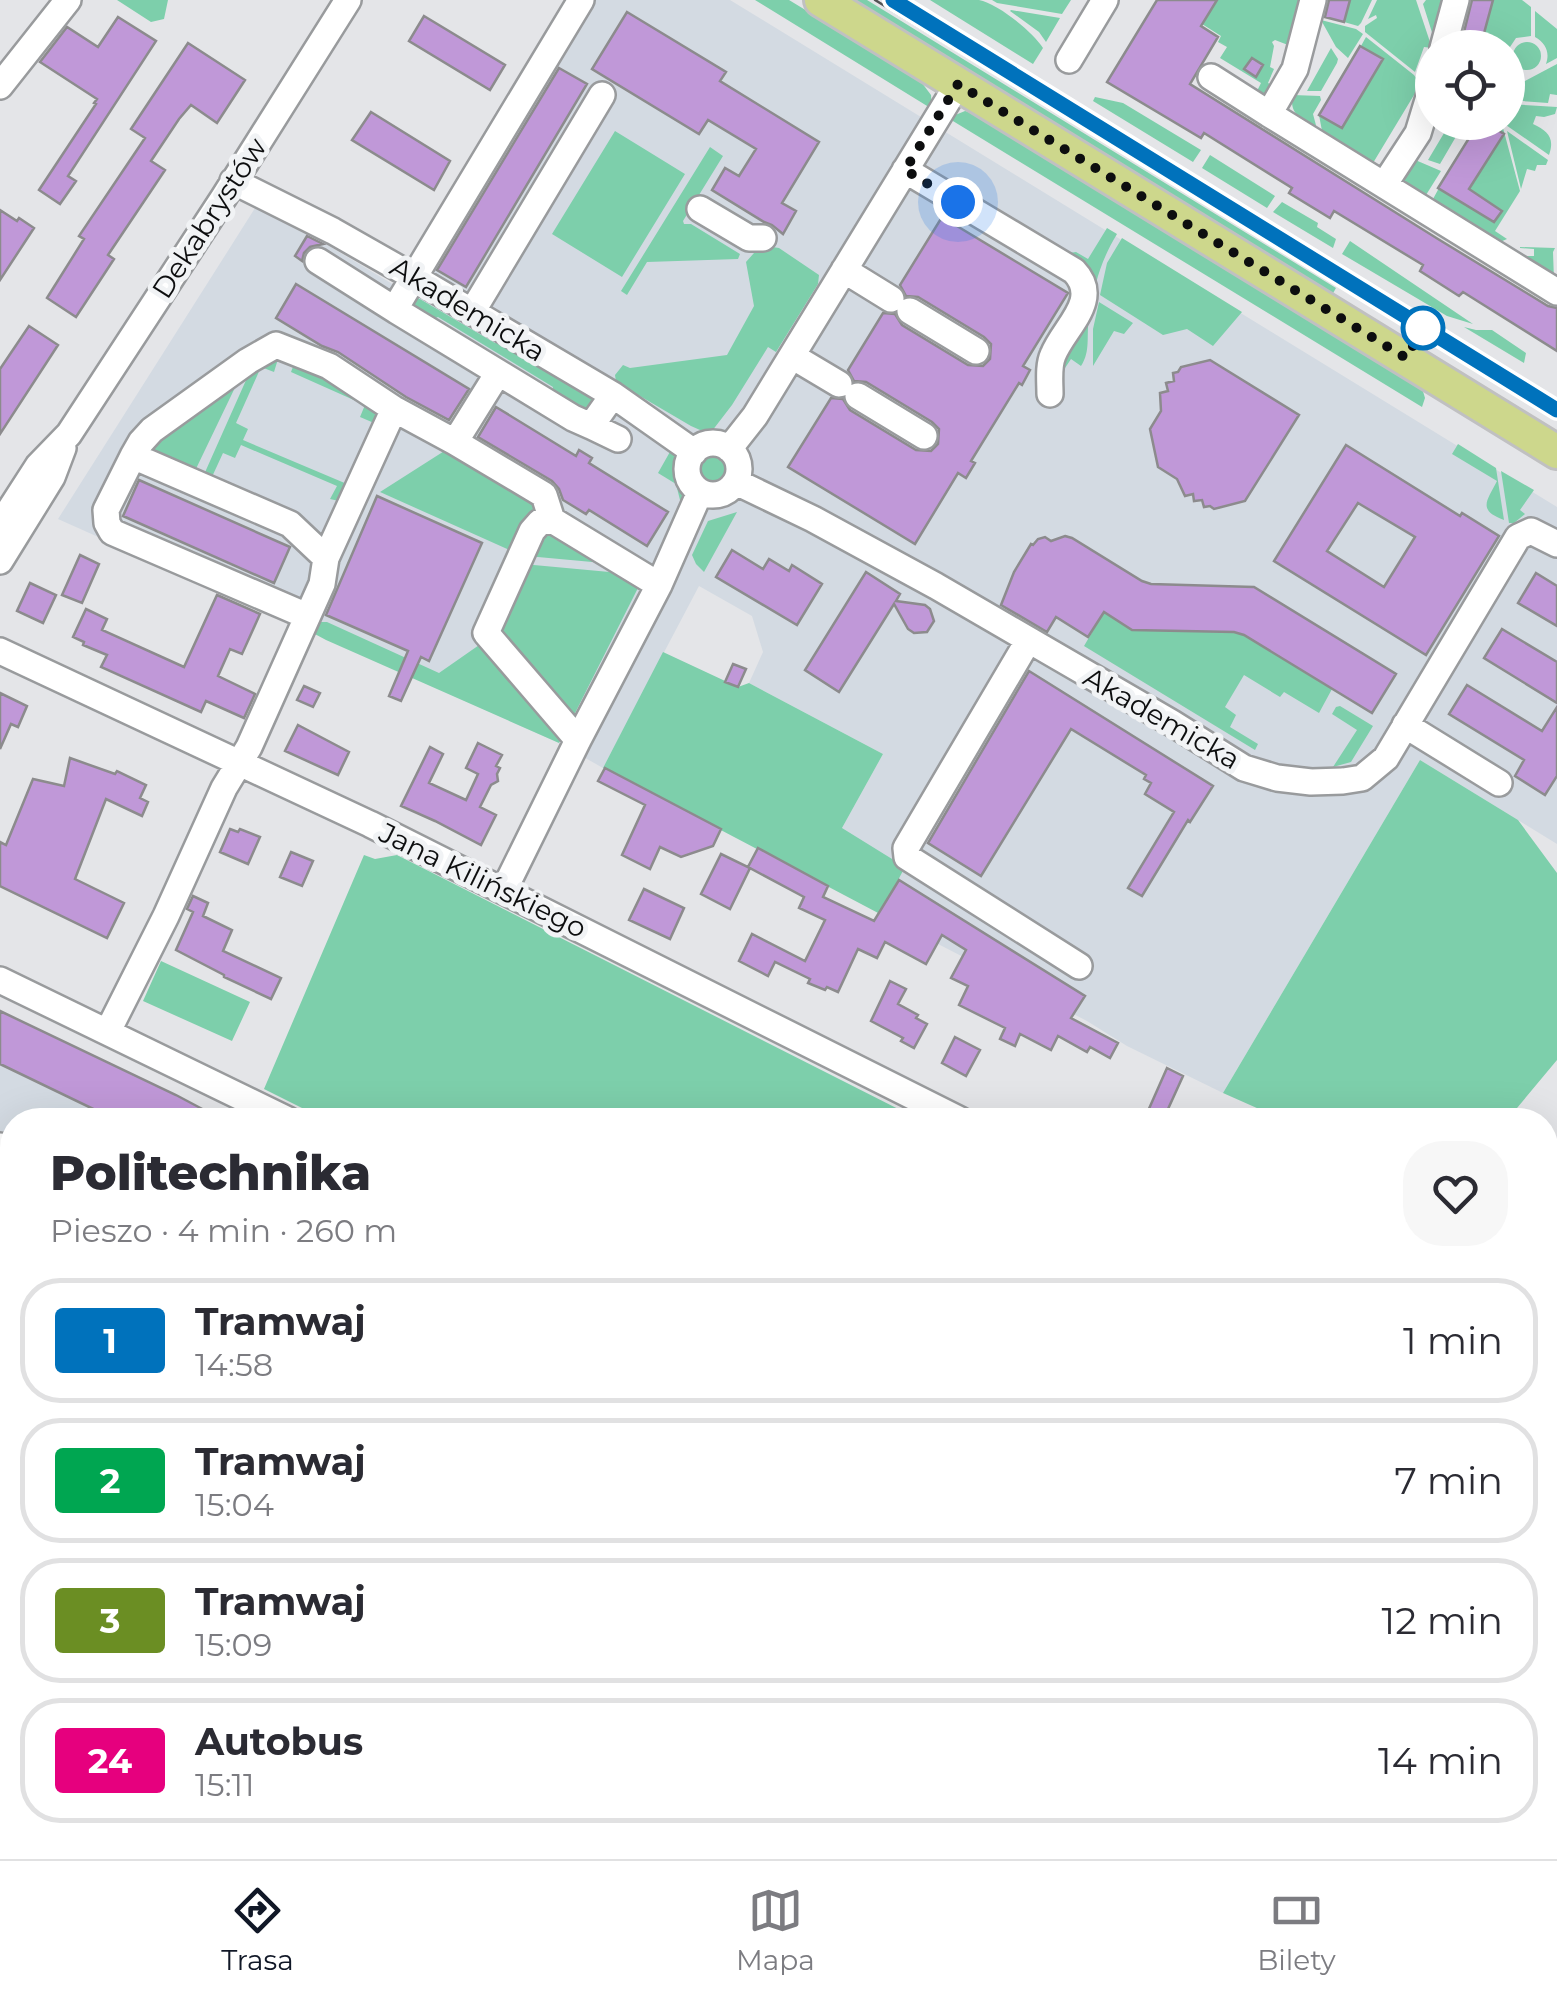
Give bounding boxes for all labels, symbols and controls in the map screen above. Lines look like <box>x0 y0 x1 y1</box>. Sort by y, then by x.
map controls <box>1415 30 1525 140</box>
button: locate <box>1415 30 1525 140</box>
street label: Dekabrystów <box>145 131 274 305</box>
your location <box>933 177 983 227</box>
street label: Akademicka <box>384 249 552 369</box>
unlabelled marker <box>1402 307 1444 349</box>
street label: Akademicka <box>1078 660 1246 776</box>
street label: Jana Kilińskiego <box>373 815 592 945</box>
button: heart <box>1403 1141 1508 1246</box>
text: Politechnika <box>50 1144 371 1202</box>
text: Pieszo · 4 min · 260 m <box>50 1211 397 1250</box>
text: Tramwaj <box>195 1298 366 1345</box>
text: 1 min <box>1403 1317 1503 1364</box>
text: 1 <box>103 1319 117 1362</box>
text: 14:58 <box>195 1345 273 1384</box>
text: Tramwaj <box>195 1438 366 1485</box>
text: 7 min <box>1394 1457 1503 1504</box>
text: 2 <box>100 1459 120 1502</box>
text: 15:04 <box>195 1485 274 1524</box>
text: Tramwaj <box>195 1578 366 1625</box>
text: 12 min <box>1382 1597 1503 1644</box>
text: 3 <box>100 1599 120 1642</box>
text: 15:09 <box>195 1625 272 1664</box>
text: Autobus <box>195 1718 363 1765</box>
text: 14 min <box>1378 1737 1503 1784</box>
text: 24 <box>88 1739 132 1782</box>
text: 15:11 <box>195 1765 255 1804</box>
tab: Trasa <box>221 1883 294 1977</box>
tab: Mapa <box>736 1883 815 1977</box>
tab: Bilety <box>1257 1883 1336 1977</box>

